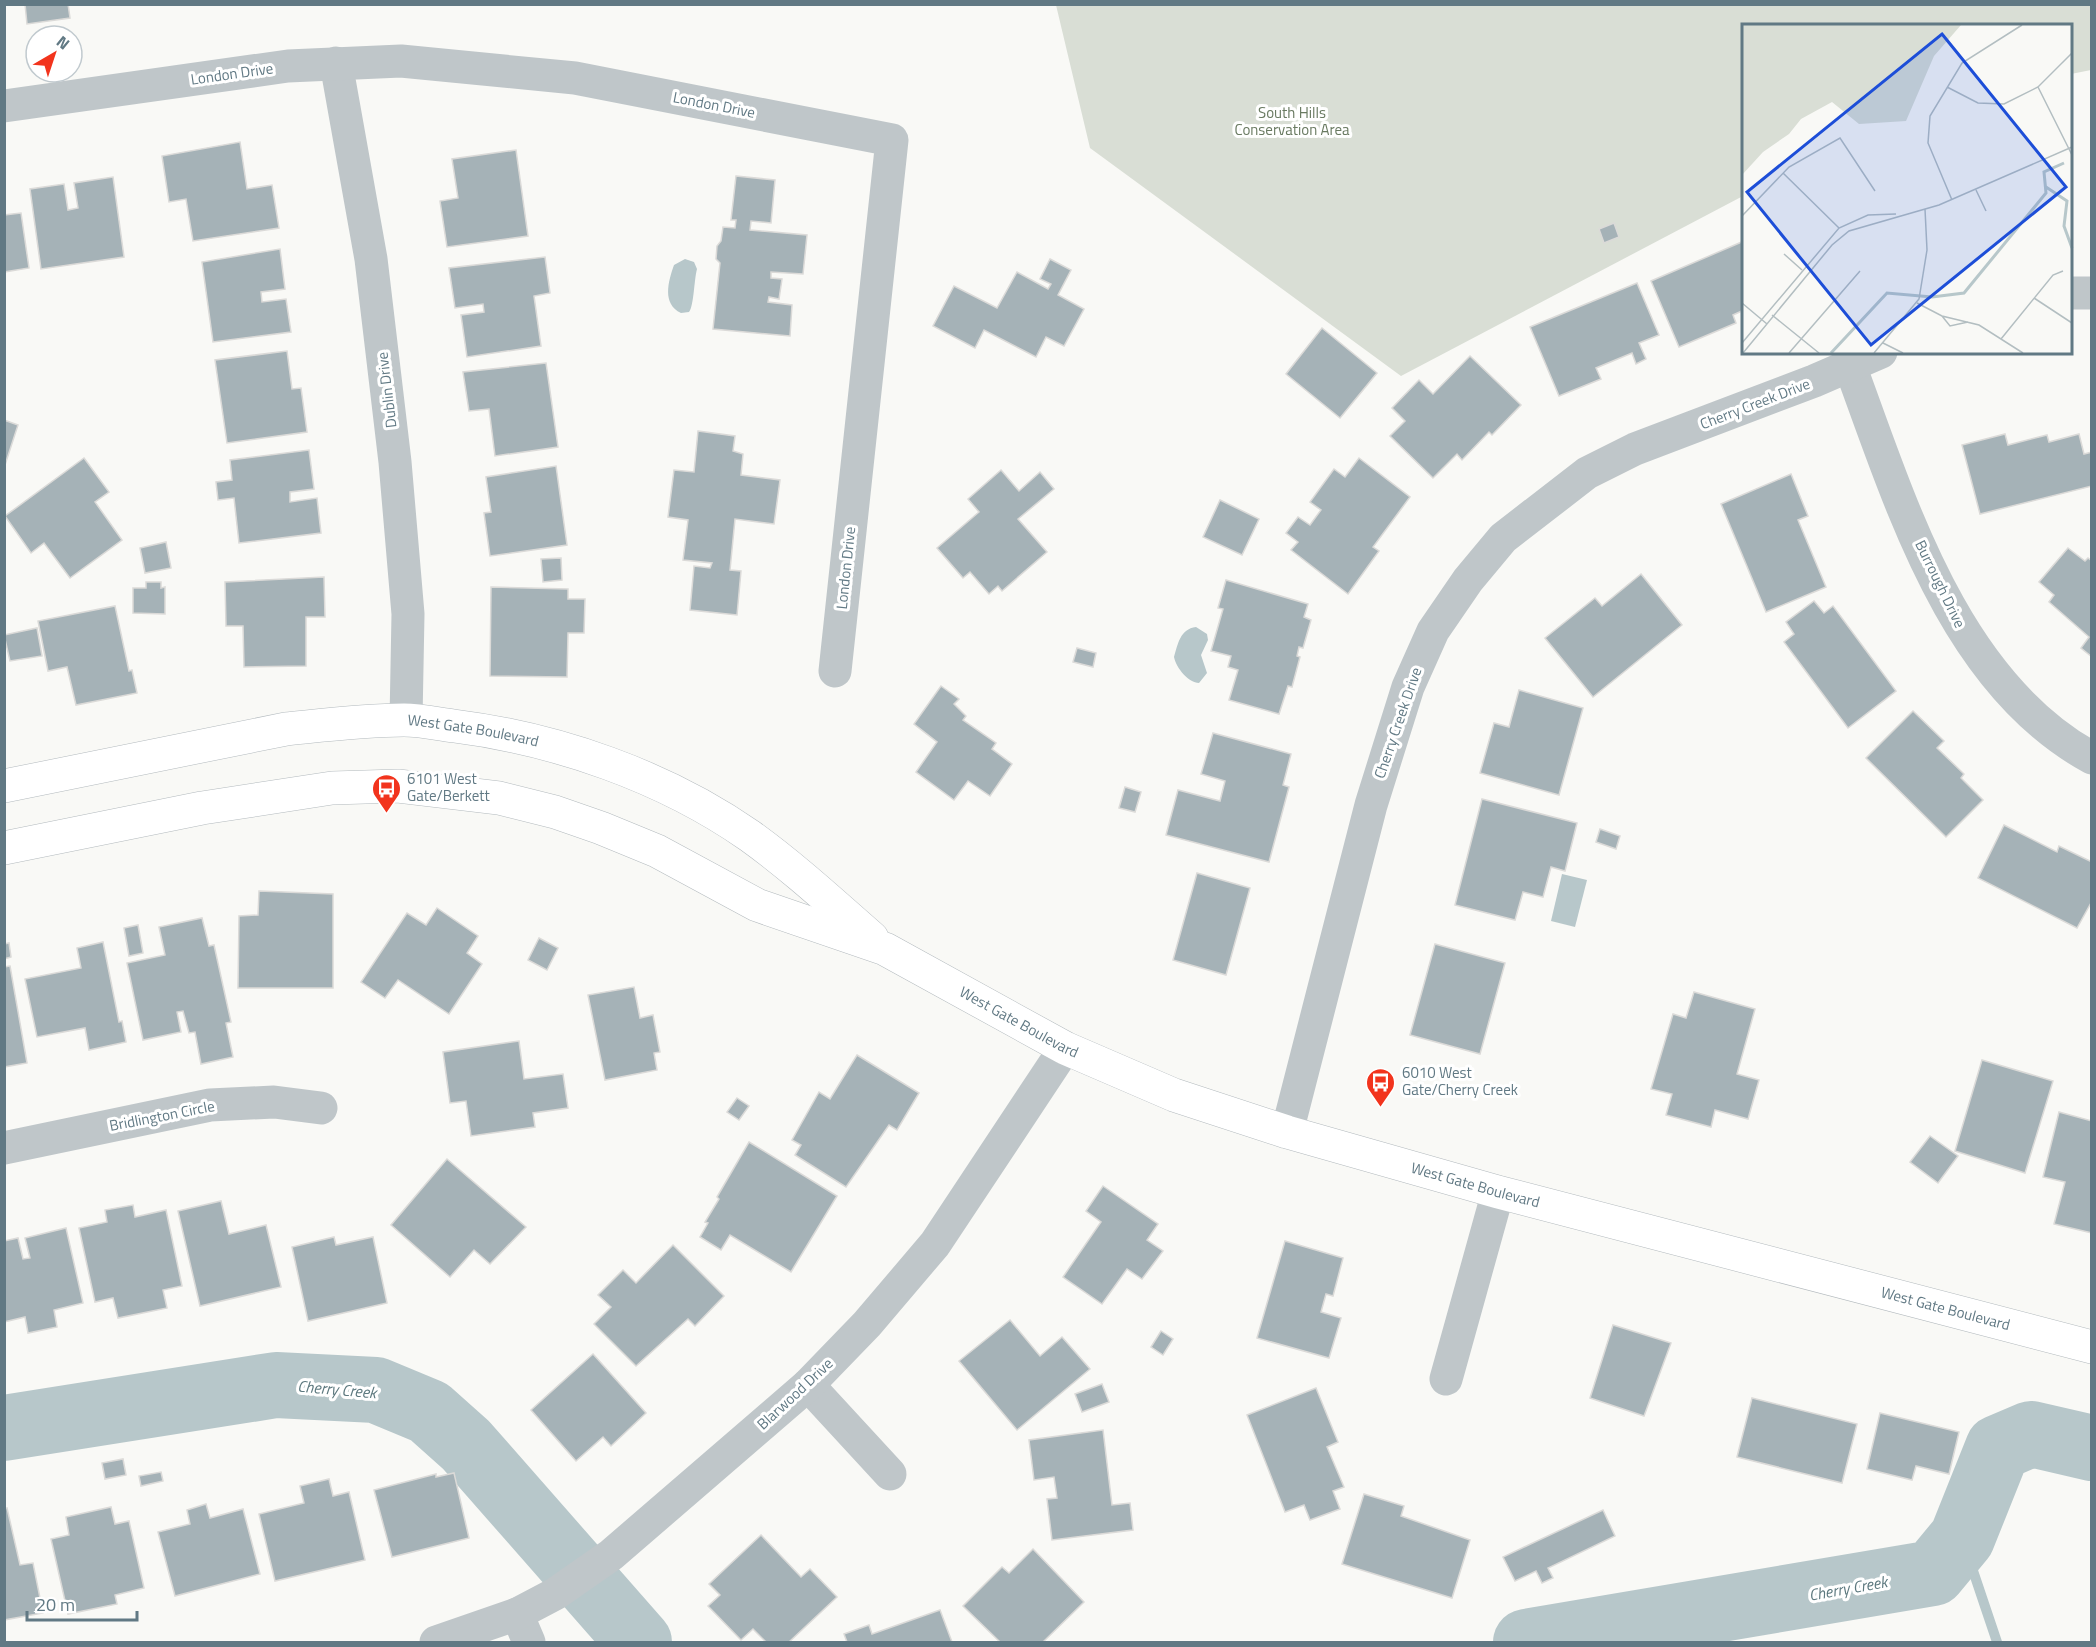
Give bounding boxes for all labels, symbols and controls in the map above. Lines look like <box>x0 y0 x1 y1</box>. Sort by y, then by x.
north arrow <box>24 24 84 84</box>
inset map <box>1742 24 2072 354</box>
text: N <box>52 30 75 55</box>
street label: London Drive <box>189 56 275 91</box>
street label: London Drive <box>671 85 757 124</box>
park label: South Hills Conservation Area <box>1234 101 1350 141</box>
street label: Dublin Drive <box>370 351 403 429</box>
street label: Cherry Creek Drive <box>1696 372 1813 435</box>
street label: London Drive <box>830 525 861 610</box>
street label: Burrough Drive <box>1909 536 1972 632</box>
street label: Cherry Creek Drive <box>1368 664 1427 782</box>
street label: West Gate Boulevard <box>407 708 541 753</box>
place label: 6101 West Gate/Berkett <box>407 767 491 807</box>
bus stop icon: 6101 West Gate/Berkett <box>370 772 402 814</box>
street label: West Gate Boulevard <box>955 980 1082 1064</box>
place label: 6010 West Gate/Cherry Creek <box>1402 1061 1518 1101</box>
bus stop icon: 6010 West Gate/Cherry Creek <box>1365 1066 1397 1108</box>
street label: Bridlington Circle <box>107 1094 217 1137</box>
street label: West Gate Boulevard <box>1408 1156 1542 1213</box>
street label: West Gate Boulevard <box>1878 1280 2013 1336</box>
street label: Blarwood Drive <box>751 1352 838 1435</box>
water label: Cherry Creek <box>297 1374 379 1405</box>
water label: Cherry Creek <box>1807 1569 1891 1607</box>
scale bar <box>27 1584 136 1622</box>
text: 20 m <box>36 1591 75 1618</box>

